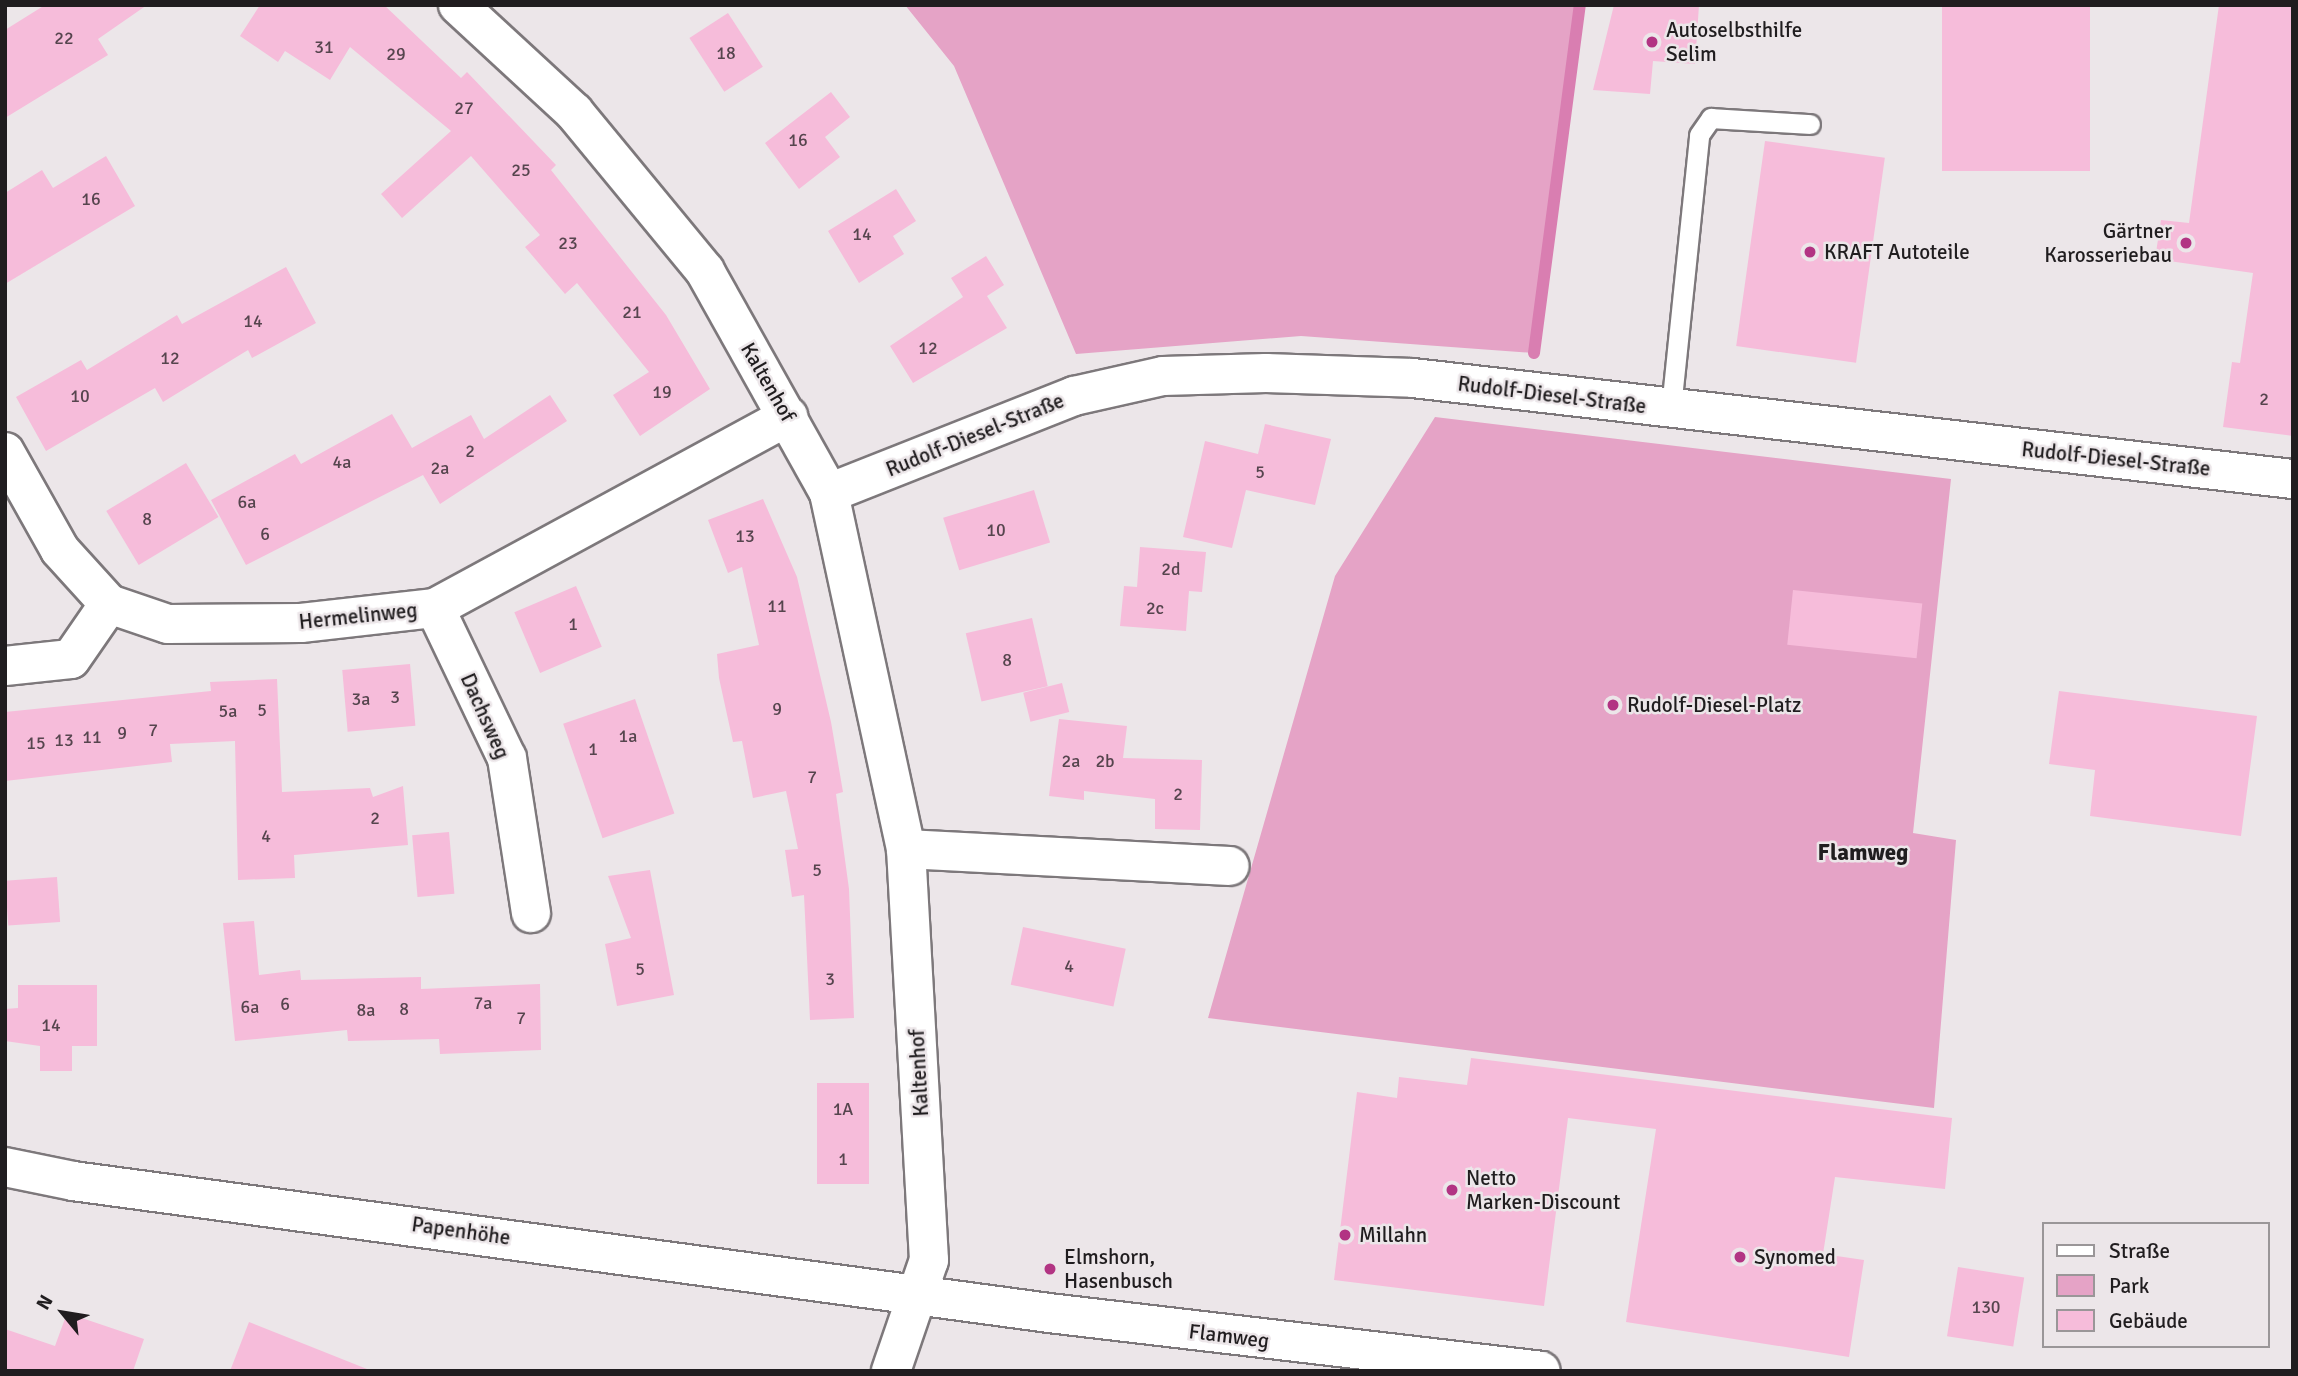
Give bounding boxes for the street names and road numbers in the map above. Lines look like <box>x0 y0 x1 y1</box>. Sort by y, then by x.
street label: Kaltenhof <box>735 338 801 426</box>
street label: Rudolf-Diesel-Straße <box>1456 371 1648 419</box>
street label: Rudolf-Diesel-Straße <box>882 388 1068 482</box>
street label: Rudolf-Diesel-Straße <box>2020 437 2212 481</box>
street label: Hermelinweg <box>297 597 419 635</box>
street label: Dachsweg <box>455 669 515 763</box>
street label: Kaltenhof <box>904 1029 934 1117</box>
street label: Papenhöhe <box>410 1212 512 1250</box>
street label: Flamweg <box>1187 1319 1271 1353</box>

